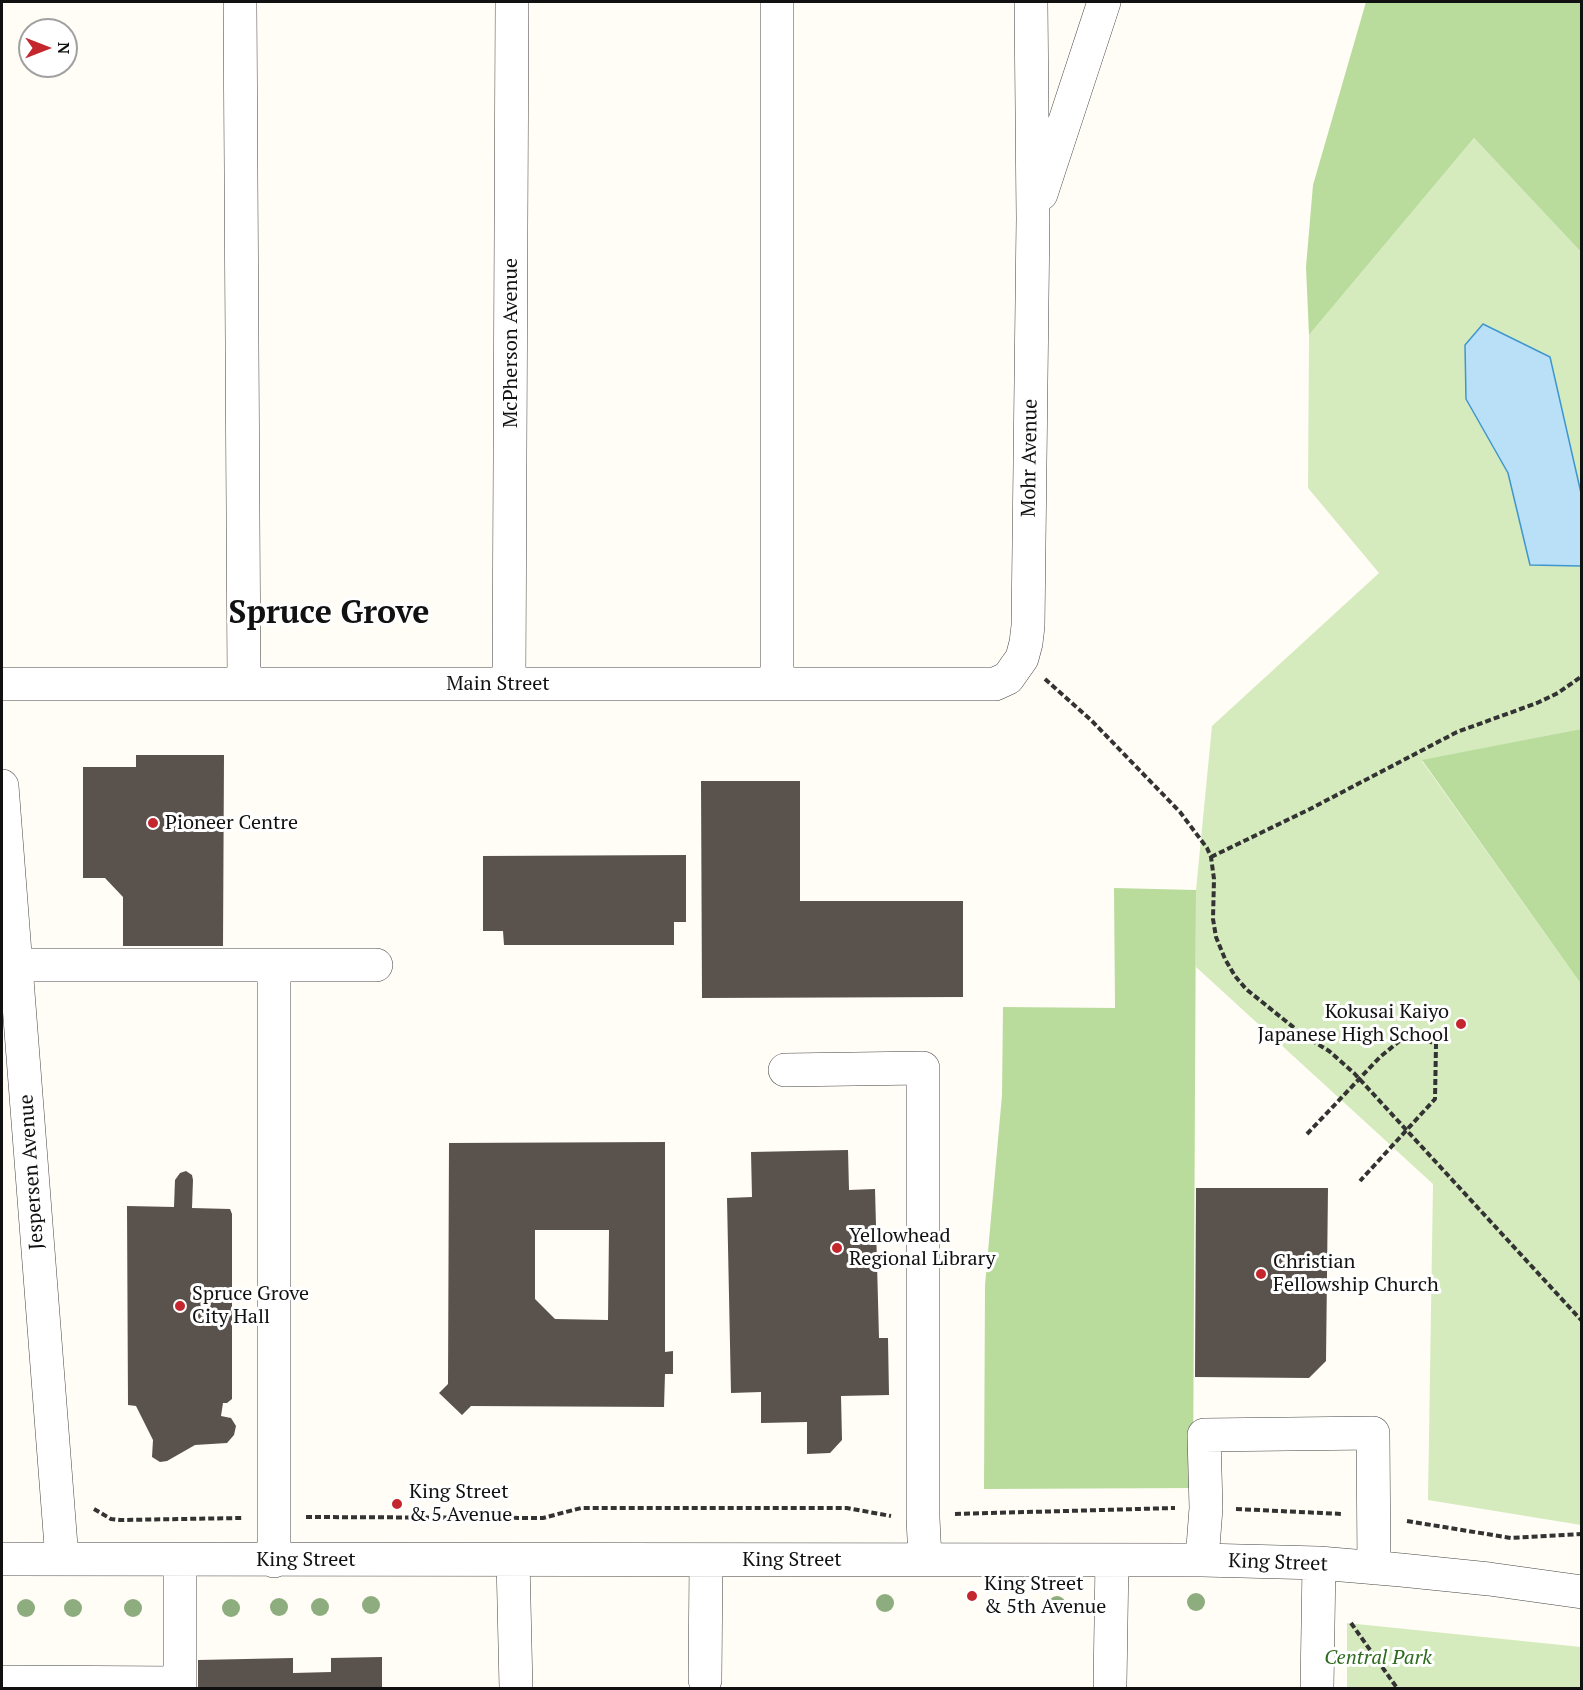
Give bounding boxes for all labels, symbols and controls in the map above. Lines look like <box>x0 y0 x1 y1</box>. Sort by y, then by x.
north arrow <box>18 18 78 78</box>
text: N <box>53 42 75 54</box>
street label: McPherson Avenue <box>499 258 523 428</box>
street label: Mohr Avenue <box>1017 399 1043 517</box>
district label: Spruce Grove <box>229 595 429 633</box>
street label: Main Street <box>446 672 550 696</box>
place label: Pioneer Centre <box>165 811 298 835</box>
marker: Pioneer Centre <box>146 816 160 830</box>
place label: Kokusai Kaiyo Japanese High School <box>1258 1000 1449 1047</box>
marker: Kokusai Kaiyo Japanese High School <box>1454 1017 1468 1031</box>
street label: Jespersen Avenue <box>15 1094 49 1250</box>
place label: Yellowhead Regional Library <box>849 1224 996 1271</box>
marker: Yellowhead Regional Library <box>830 1241 844 1255</box>
place label: Christian Fellowship Church <box>1273 1250 1439 1297</box>
marker: Christian Fellowship Church <box>1254 1267 1268 1281</box>
place label: Spruce Grove City Hall <box>192 1282 309 1329</box>
marker: Spruce Grove City Hall <box>173 1299 187 1313</box>
place label: King Street & 5 Avenue <box>409 1480 512 1527</box>
marker: King Street & 5 Avenue <box>390 1497 404 1511</box>
street label: King Street <box>256 1548 356 1572</box>
street label: King Street <box>742 1548 842 1572</box>
street label: King Street <box>1228 1549 1328 1577</box>
place label: King Street & 5th Avenue <box>984 1572 1106 1619</box>
marker: King Street & 5th Avenue <box>965 1589 979 1603</box>
park label: Central Park <box>1324 1646 1432 1670</box>

